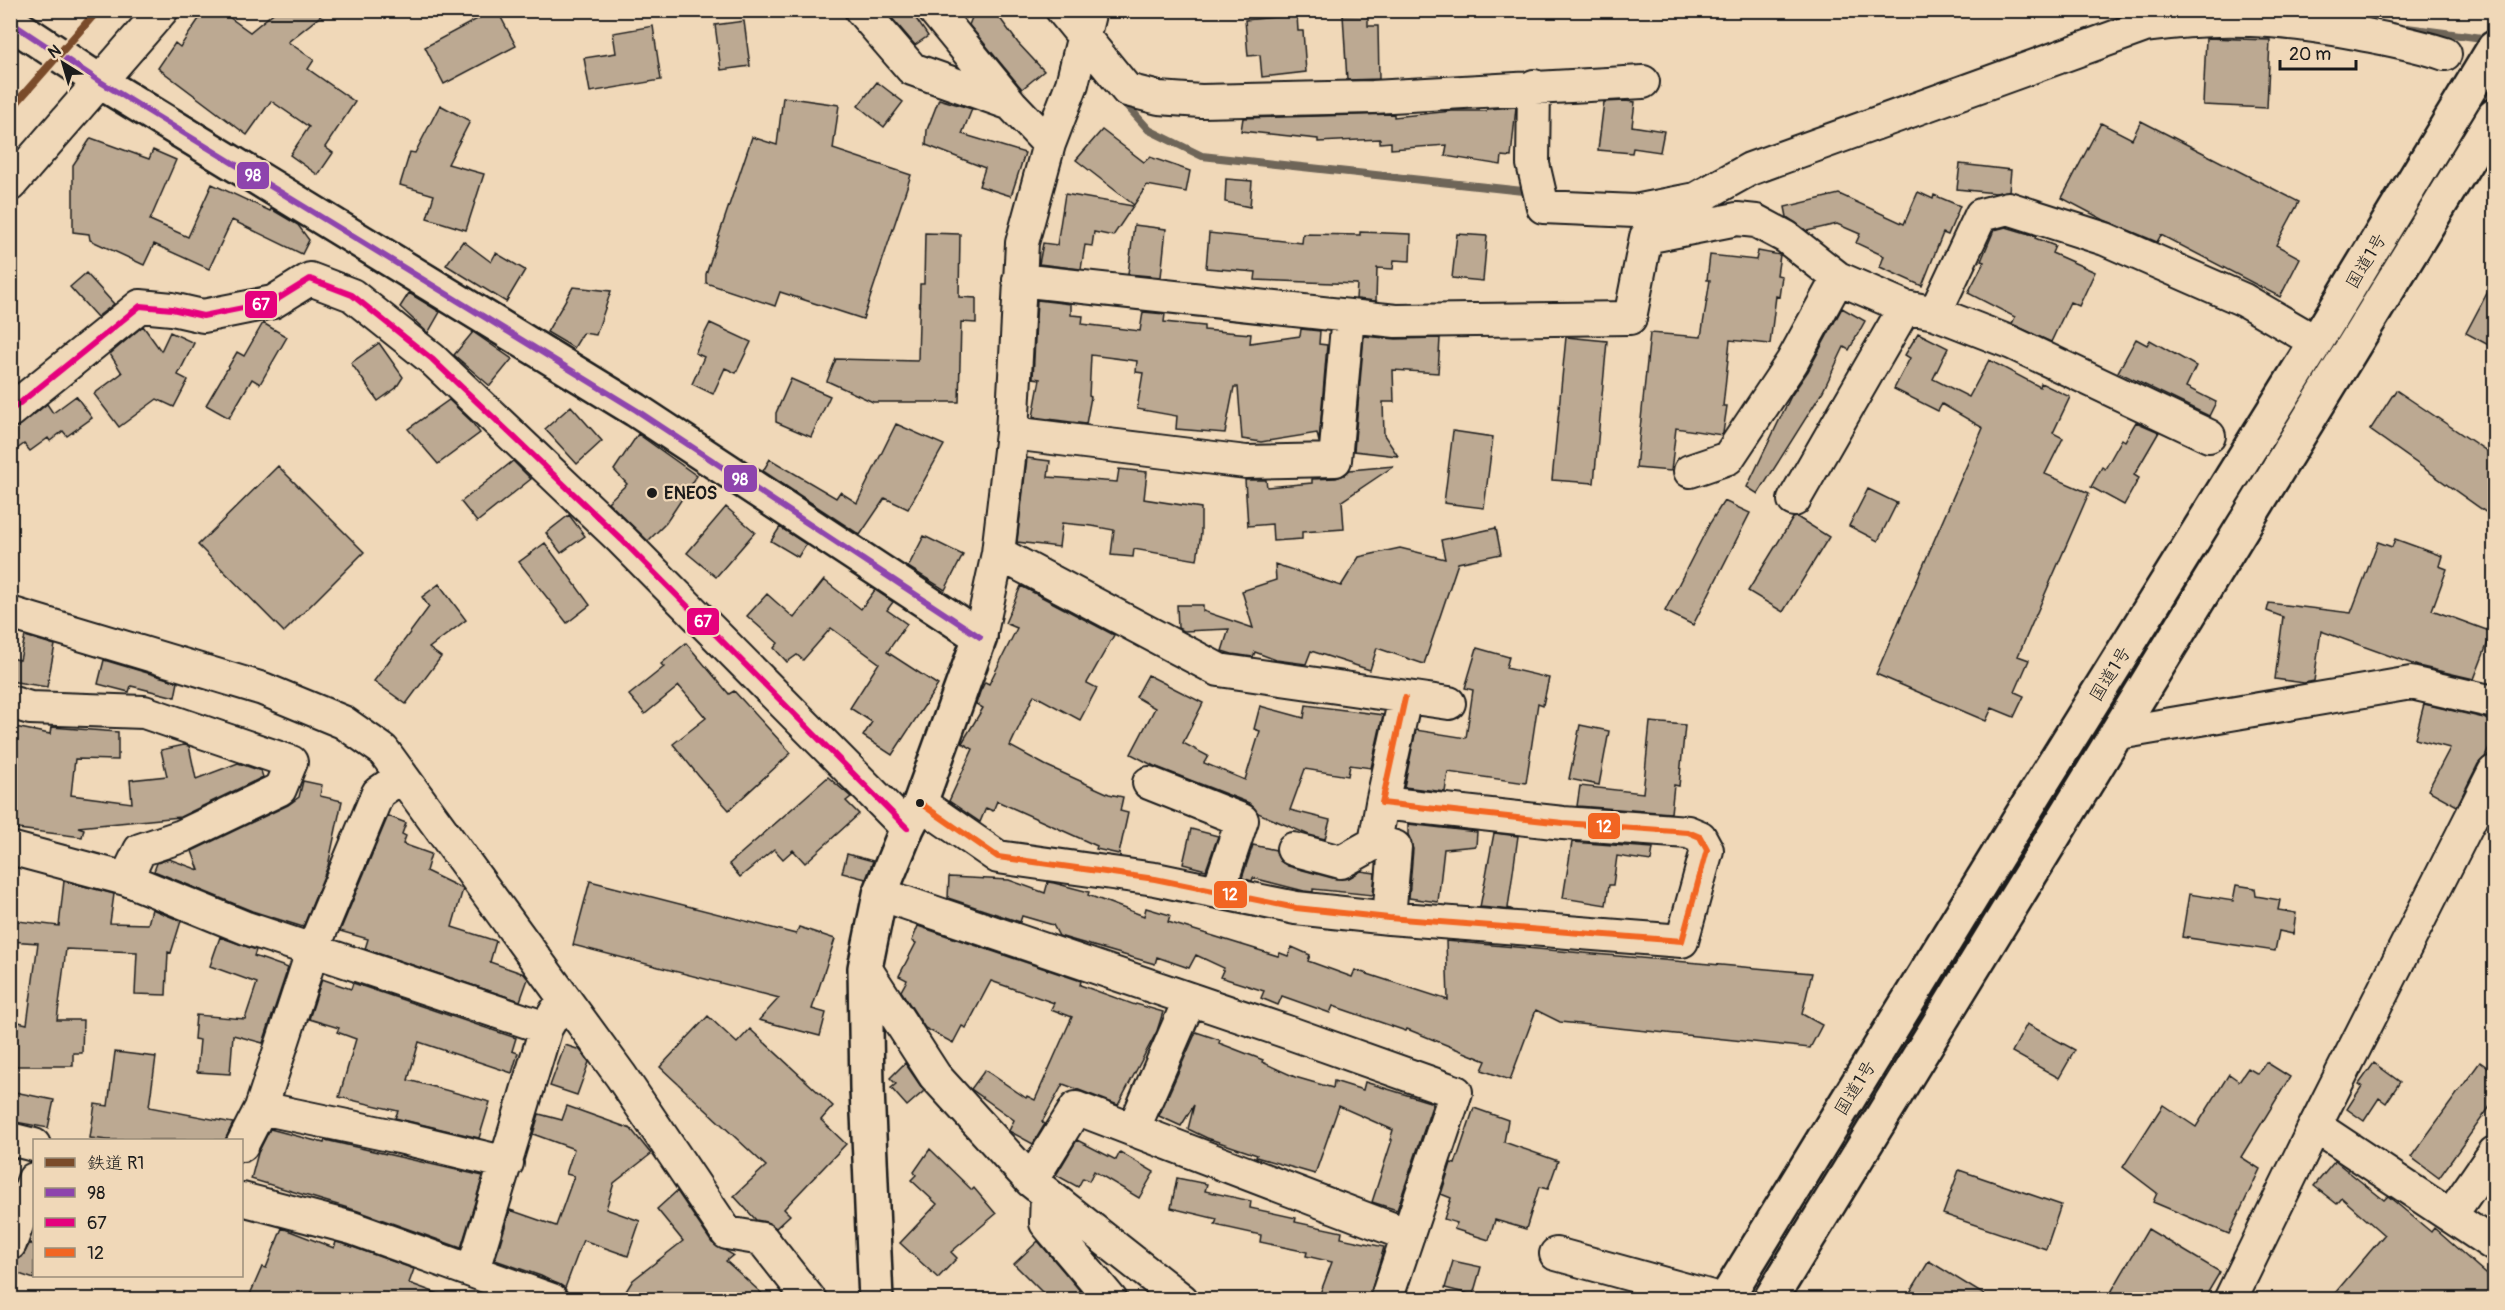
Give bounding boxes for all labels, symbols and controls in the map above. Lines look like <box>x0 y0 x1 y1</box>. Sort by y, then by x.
north arrow <box>33 33 93 93</box>
scale bar <box>2280 33 2356 71</box>
text: N <box>44 40 65 63</box>
text: 20 m <box>2289 43 2331 66</box>
line badge: 98 <box>236 161 270 190</box>
text: 98 <box>245 166 261 186</box>
street label: 国道1号 <box>2341 229 2392 293</box>
line badge: 67 <box>244 290 278 319</box>
text: 67 <box>252 295 270 315</box>
line badge: 98 <box>723 464 758 493</box>
text: 98 <box>732 470 748 490</box>
place label: ENEOS <box>664 482 717 505</box>
marker: ENEOS <box>645 486 659 500</box>
line badge: 67 <box>686 607 720 636</box>
text: 67 <box>694 612 712 632</box>
street label: 国道1号 <box>2084 642 2136 706</box>
unlabelled marker <box>914 797 926 809</box>
line badge: 12 <box>1587 812 1621 840</box>
text: 12 <box>1596 817 1612 837</box>
line badge: 12 <box>1213 880 1248 909</box>
text: 12 <box>1222 885 1238 905</box>
street label: 国道1号 <box>1829 1056 1881 1120</box>
legend <box>33 1139 243 1277</box>
text: 鉄道 R1 <box>87 1152 144 1175</box>
text: 98 <box>87 1182 105 1205</box>
text: 67 <box>87 1212 107 1235</box>
text: 12 <box>87 1242 104 1265</box>

